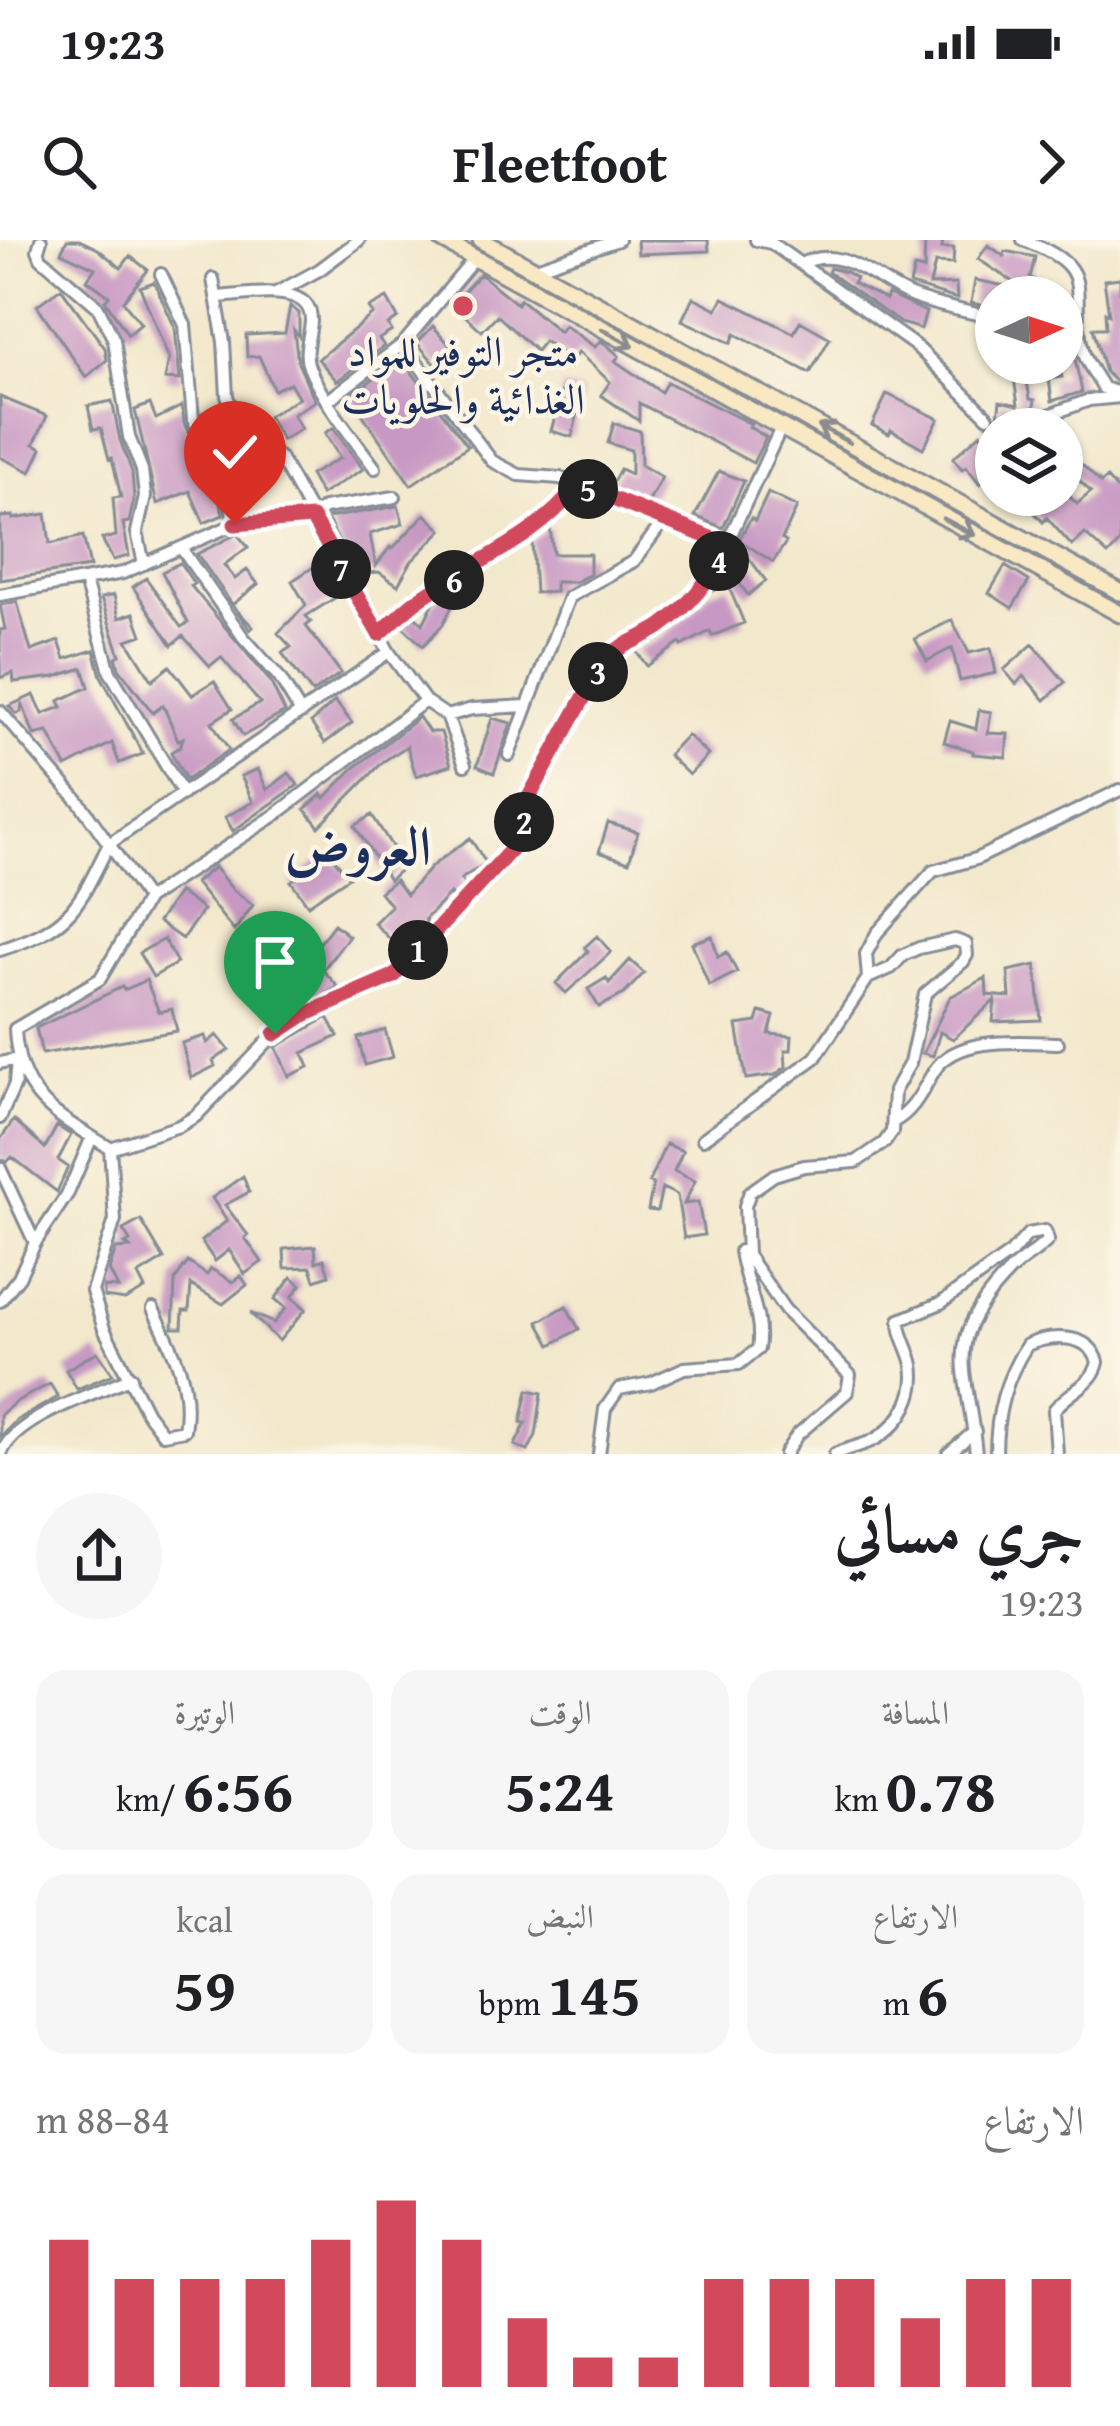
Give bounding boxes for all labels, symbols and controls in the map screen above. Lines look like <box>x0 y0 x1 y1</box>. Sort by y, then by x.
text: 19:23 <box>60 10 166 75</box>
text: Fleetfoot <box>453 123 667 202</box>
icon: search <box>36 129 102 195</box>
icon: forward <box>1018 129 1084 195</box>
north arrow <box>975 276 1083 384</box>
map controls <box>975 276 1083 516</box>
marker: متجر التوفير للمواد الغذائية والحلويات <box>450 293 476 319</box>
place label: متجر التوفير للمواد الغذائية والحلويات <box>341 320 585 429</box>
one-way arrow <box>599 327 634 351</box>
pin <box>184 401 286 524</box>
button: layers <box>975 408 1083 516</box>
icon: check <box>202 419 268 485</box>
one-way arrow <box>817 422 852 446</box>
pin: 5 <box>558 459 618 519</box>
text: 5 <box>579 465 597 513</box>
one-way arrow <box>941 516 976 539</box>
pin: 4 <box>689 531 749 591</box>
text: 4 <box>710 537 728 585</box>
pin: 7 <box>311 539 371 599</box>
text: 7 <box>332 545 350 593</box>
pin: 6 <box>424 550 484 610</box>
text: 6 <box>445 556 463 604</box>
pin: 3 <box>568 642 628 702</box>
text: 3 <box>589 648 607 696</box>
pin: 2 <box>494 792 554 852</box>
text: 2 <box>515 798 533 846</box>
district label: العروض <box>285 806 431 885</box>
pin <box>224 911 326 1034</box>
pin: 1 <box>388 920 448 980</box>
text: 1 <box>409 926 427 974</box>
icon: arrive <box>242 929 308 995</box>
text: جري مسائي <box>834 1479 1084 1576</box>
button: share <box>36 1493 162 1619</box>
text: 19:23 <box>999 1573 1084 1630</box>
text: الوتيرة <box>174 1688 235 1736</box>
text: الوقت <box>528 1688 592 1736</box>
text: المسافة <box>882 1688 949 1736</box>
text: 6:56 <box>183 1745 293 1833</box>
text: 5:24 <box>505 1745 615 1833</box>
text: 0.78 <box>886 1745 996 1833</box>
text: /km <box>116 1775 183 1823</box>
text: km <box>835 1775 886 1823</box>
text: النبض <box>526 1892 594 1940</box>
text: الارتفاع <box>873 1892 958 1940</box>
text: kcal <box>177 1896 233 1944</box>
text: 59 <box>174 1944 236 2032</box>
text: 145 <box>548 1949 641 2037</box>
text: 6 <box>917 1949 948 2037</box>
text: bpm <box>479 1979 548 2027</box>
text: m <box>883 1979 917 2027</box>
text: 84–88 m <box>36 2090 170 2147</box>
text: الارتفاع <box>983 2091 1084 2148</box>

